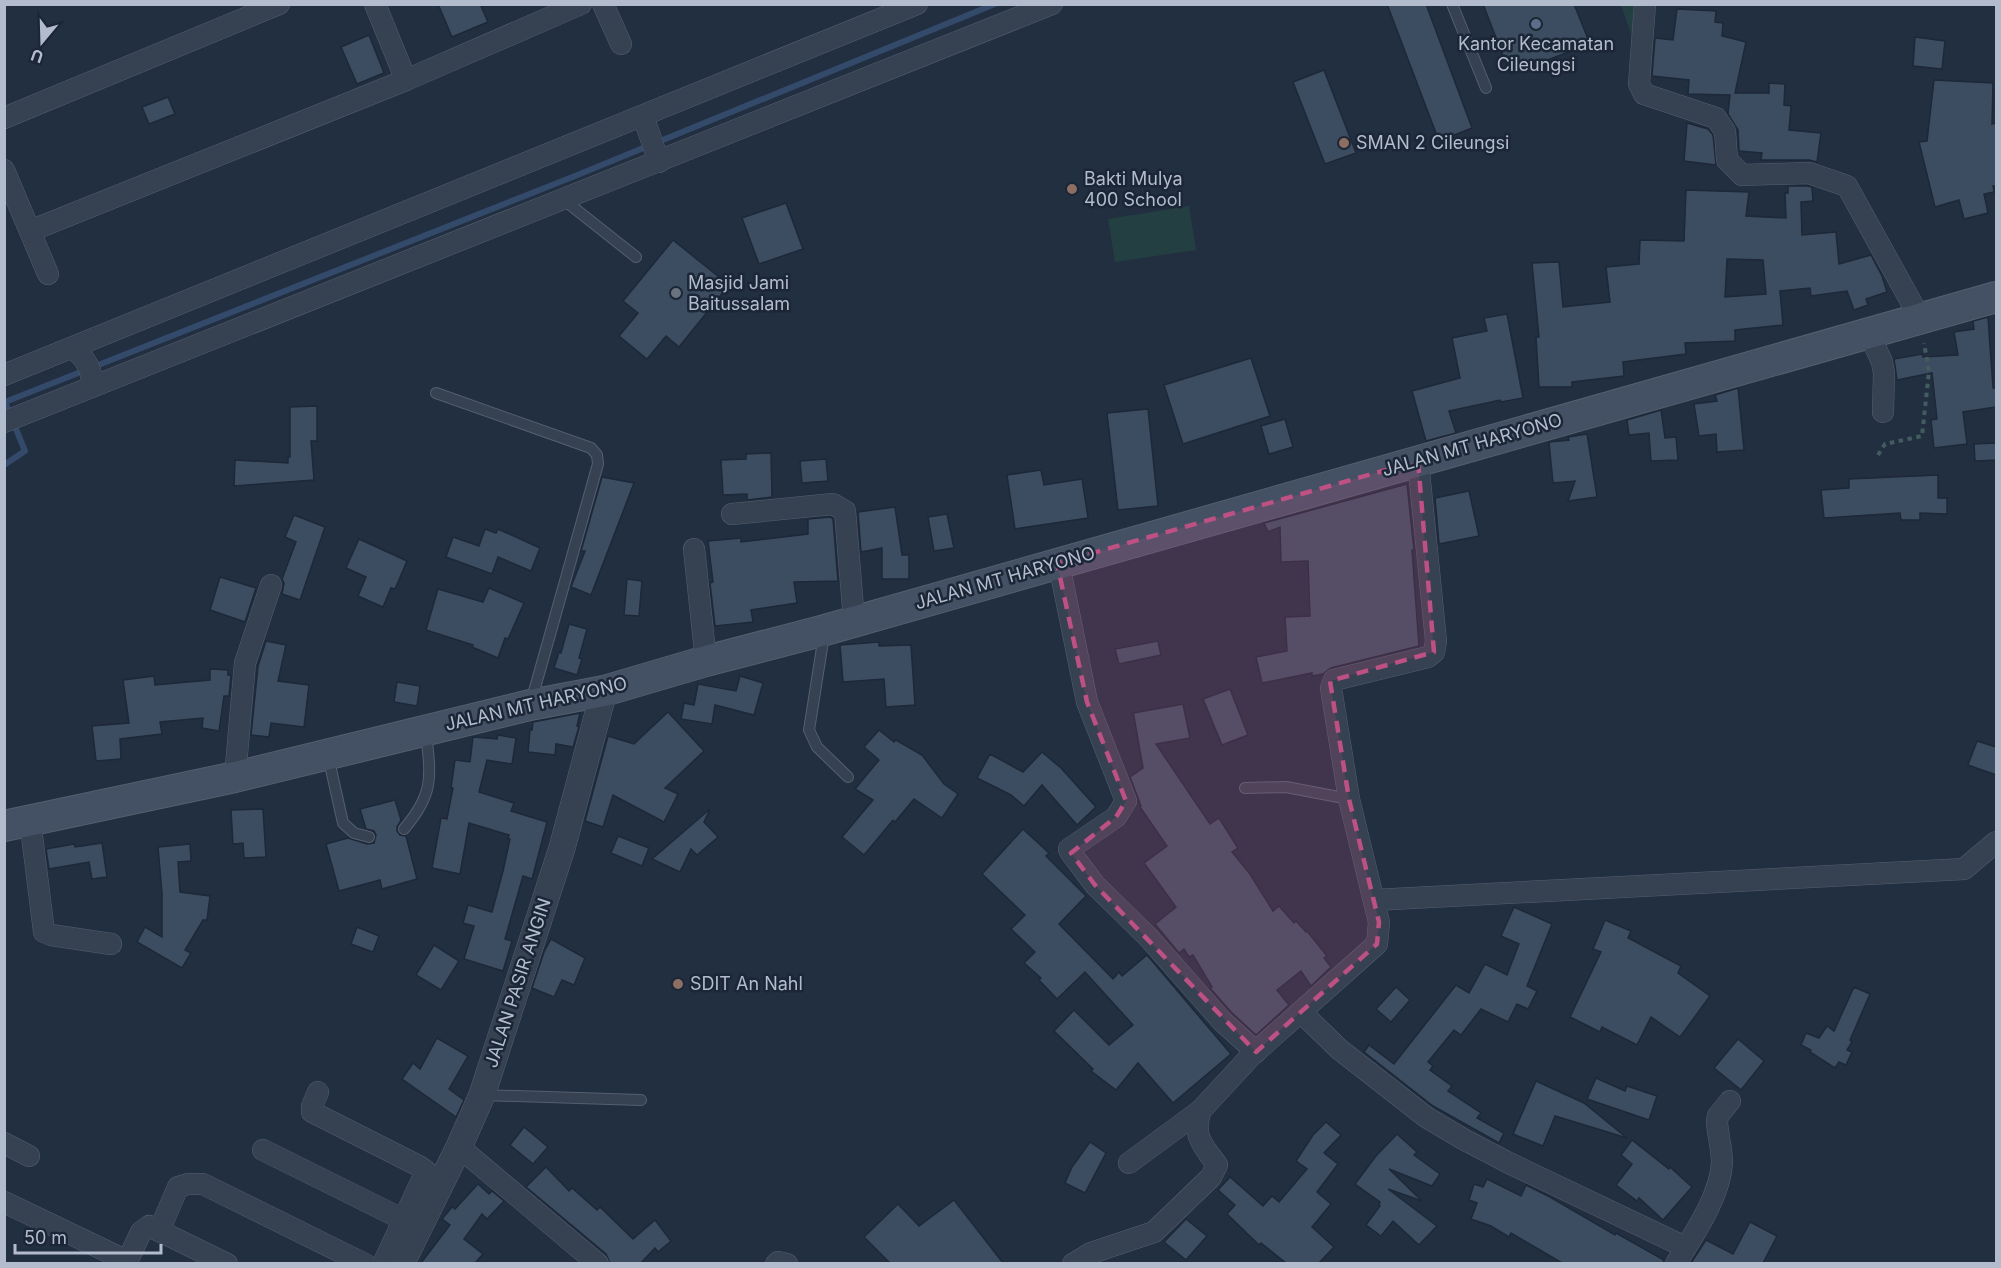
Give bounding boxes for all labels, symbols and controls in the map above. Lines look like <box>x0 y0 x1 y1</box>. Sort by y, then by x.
north arrow <box>12 12 72 72</box>
marker: Kantor Kecamatan Cileungsi <box>1529 17 1543 31</box>
place label: Kantor Kecamatan Cileungsi <box>1458 33 1614 75</box>
text: U <box>28 45 46 68</box>
place label: SMAN 2 Cileungsi <box>1356 132 1509 153</box>
marker: SMAN 2 Cileungsi <box>1337 136 1351 150</box>
place label: Bakti Mulya 400 School <box>1084 168 1183 210</box>
marker: Bakti Mulya 400 School <box>1065 182 1079 196</box>
place label: Masjid Jami Baitussalam <box>688 272 790 314</box>
marker: Masjid Jami Baitussalam <box>669 286 683 300</box>
street label: JALAN MT HARYONO <box>1379 409 1564 480</box>
street label: JALAN MT HARYONO <box>912 542 1097 613</box>
street label: JALAN MT HARYONO <box>443 672 629 735</box>
street label: JALAN PASIR ANGIN <box>480 895 555 1070</box>
place label: SDIT An Nahl <box>690 973 803 994</box>
marker: SDIT An Nahl <box>671 977 685 991</box>
scale bar <box>15 1217 160 1255</box>
text: 50 m <box>24 1227 67 1248</box>

